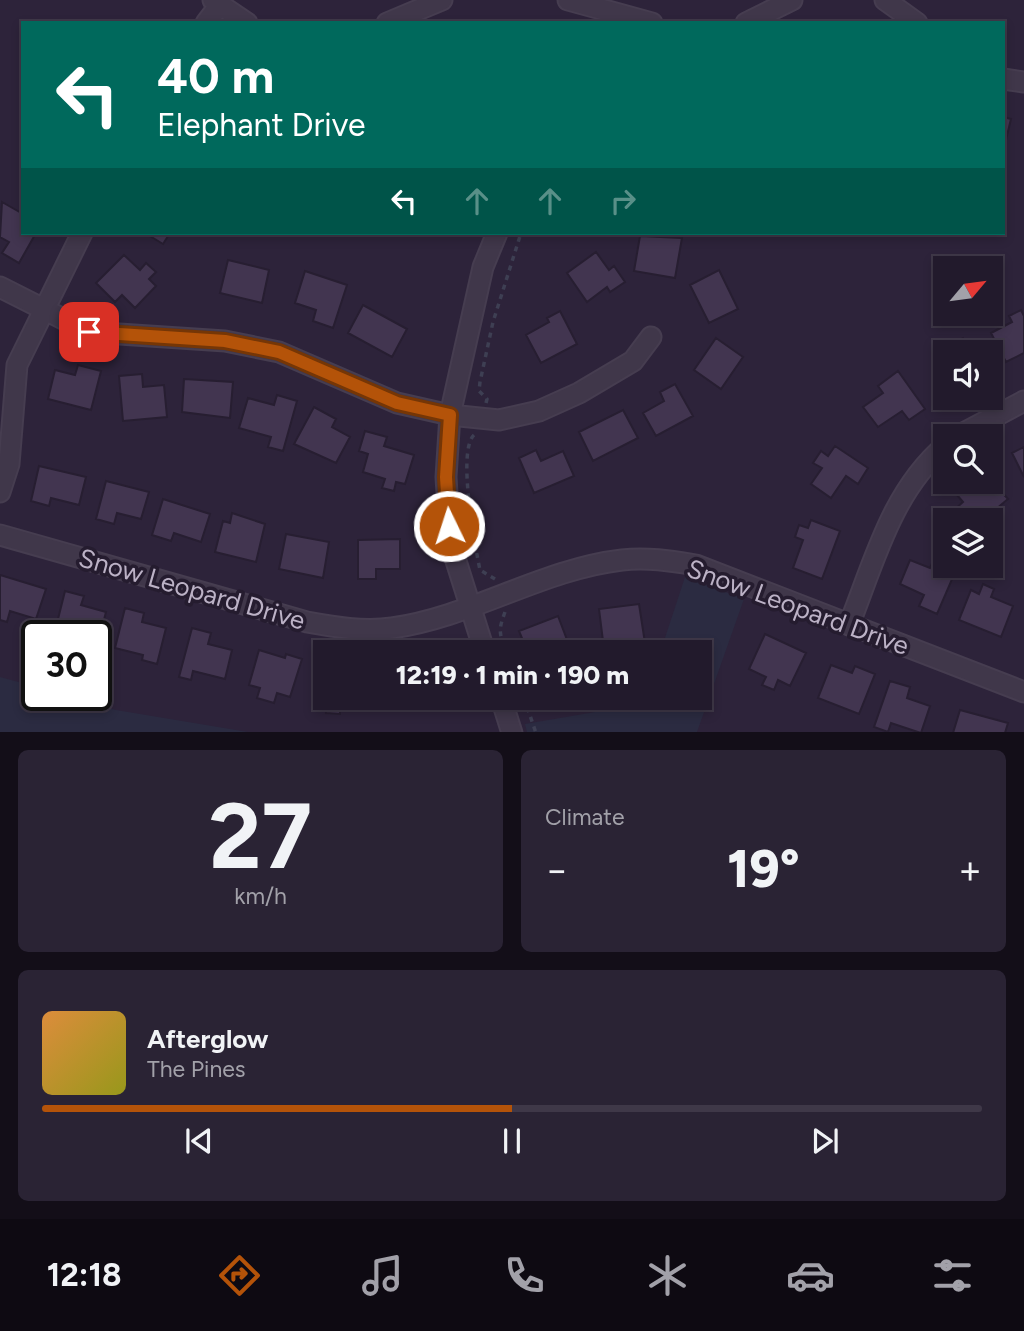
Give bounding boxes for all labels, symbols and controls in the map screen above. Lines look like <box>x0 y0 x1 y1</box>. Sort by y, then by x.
text: 40 m <box>157 46 274 105</box>
icon: left <box>42 49 133 140</box>
text: Elephant Drive <box>157 106 365 144</box>
icon: left <box>385 182 423 220</box>
icon: ahead <box>458 182 496 220</box>
icon: ahead <box>531 182 569 220</box>
icon: right <box>604 182 642 220</box>
north arrow <box>933 256 1003 326</box>
map controls <box>933 256 1003 578</box>
pin <box>59 302 119 362</box>
icon: arrive <box>70 313 108 351</box>
button: sound <box>933 340 1003 410</box>
button: search <box>933 424 1003 494</box>
position arrow <box>412 489 486 563</box>
button: layers <box>933 508 1003 578</box>
street label: Snow Leopard Drive <box>75 541 309 637</box>
street label: Snow Leopard Drive <box>683 552 913 662</box>
speed limit sign: 30 <box>21 620 112 711</box>
text: 12:19 · 1 min · 190 m <box>396 659 629 691</box>
text: 27 <box>209 782 312 891</box>
text: Climate <box>545 803 624 831</box>
text: 19° <box>727 838 800 900</box>
text: − <box>545 847 569 893</box>
text: + <box>958 847 982 893</box>
text: km/h <box>234 882 287 910</box>
text: Afterglow <box>147 1023 269 1055</box>
text: The Pines <box>147 1055 246 1083</box>
icon: previous <box>180 1122 218 1160</box>
icon: pause <box>493 1122 531 1160</box>
icon: next <box>806 1122 844 1160</box>
icon: directions <box>215 1251 264 1300</box>
icon: music <box>358 1251 407 1300</box>
icon: phone <box>500 1251 549 1300</box>
icon: climate <box>643 1251 692 1300</box>
icon: car <box>786 1251 835 1300</box>
icon: filters <box>928 1251 977 1300</box>
text: 12:18 <box>47 1256 122 1294</box>

